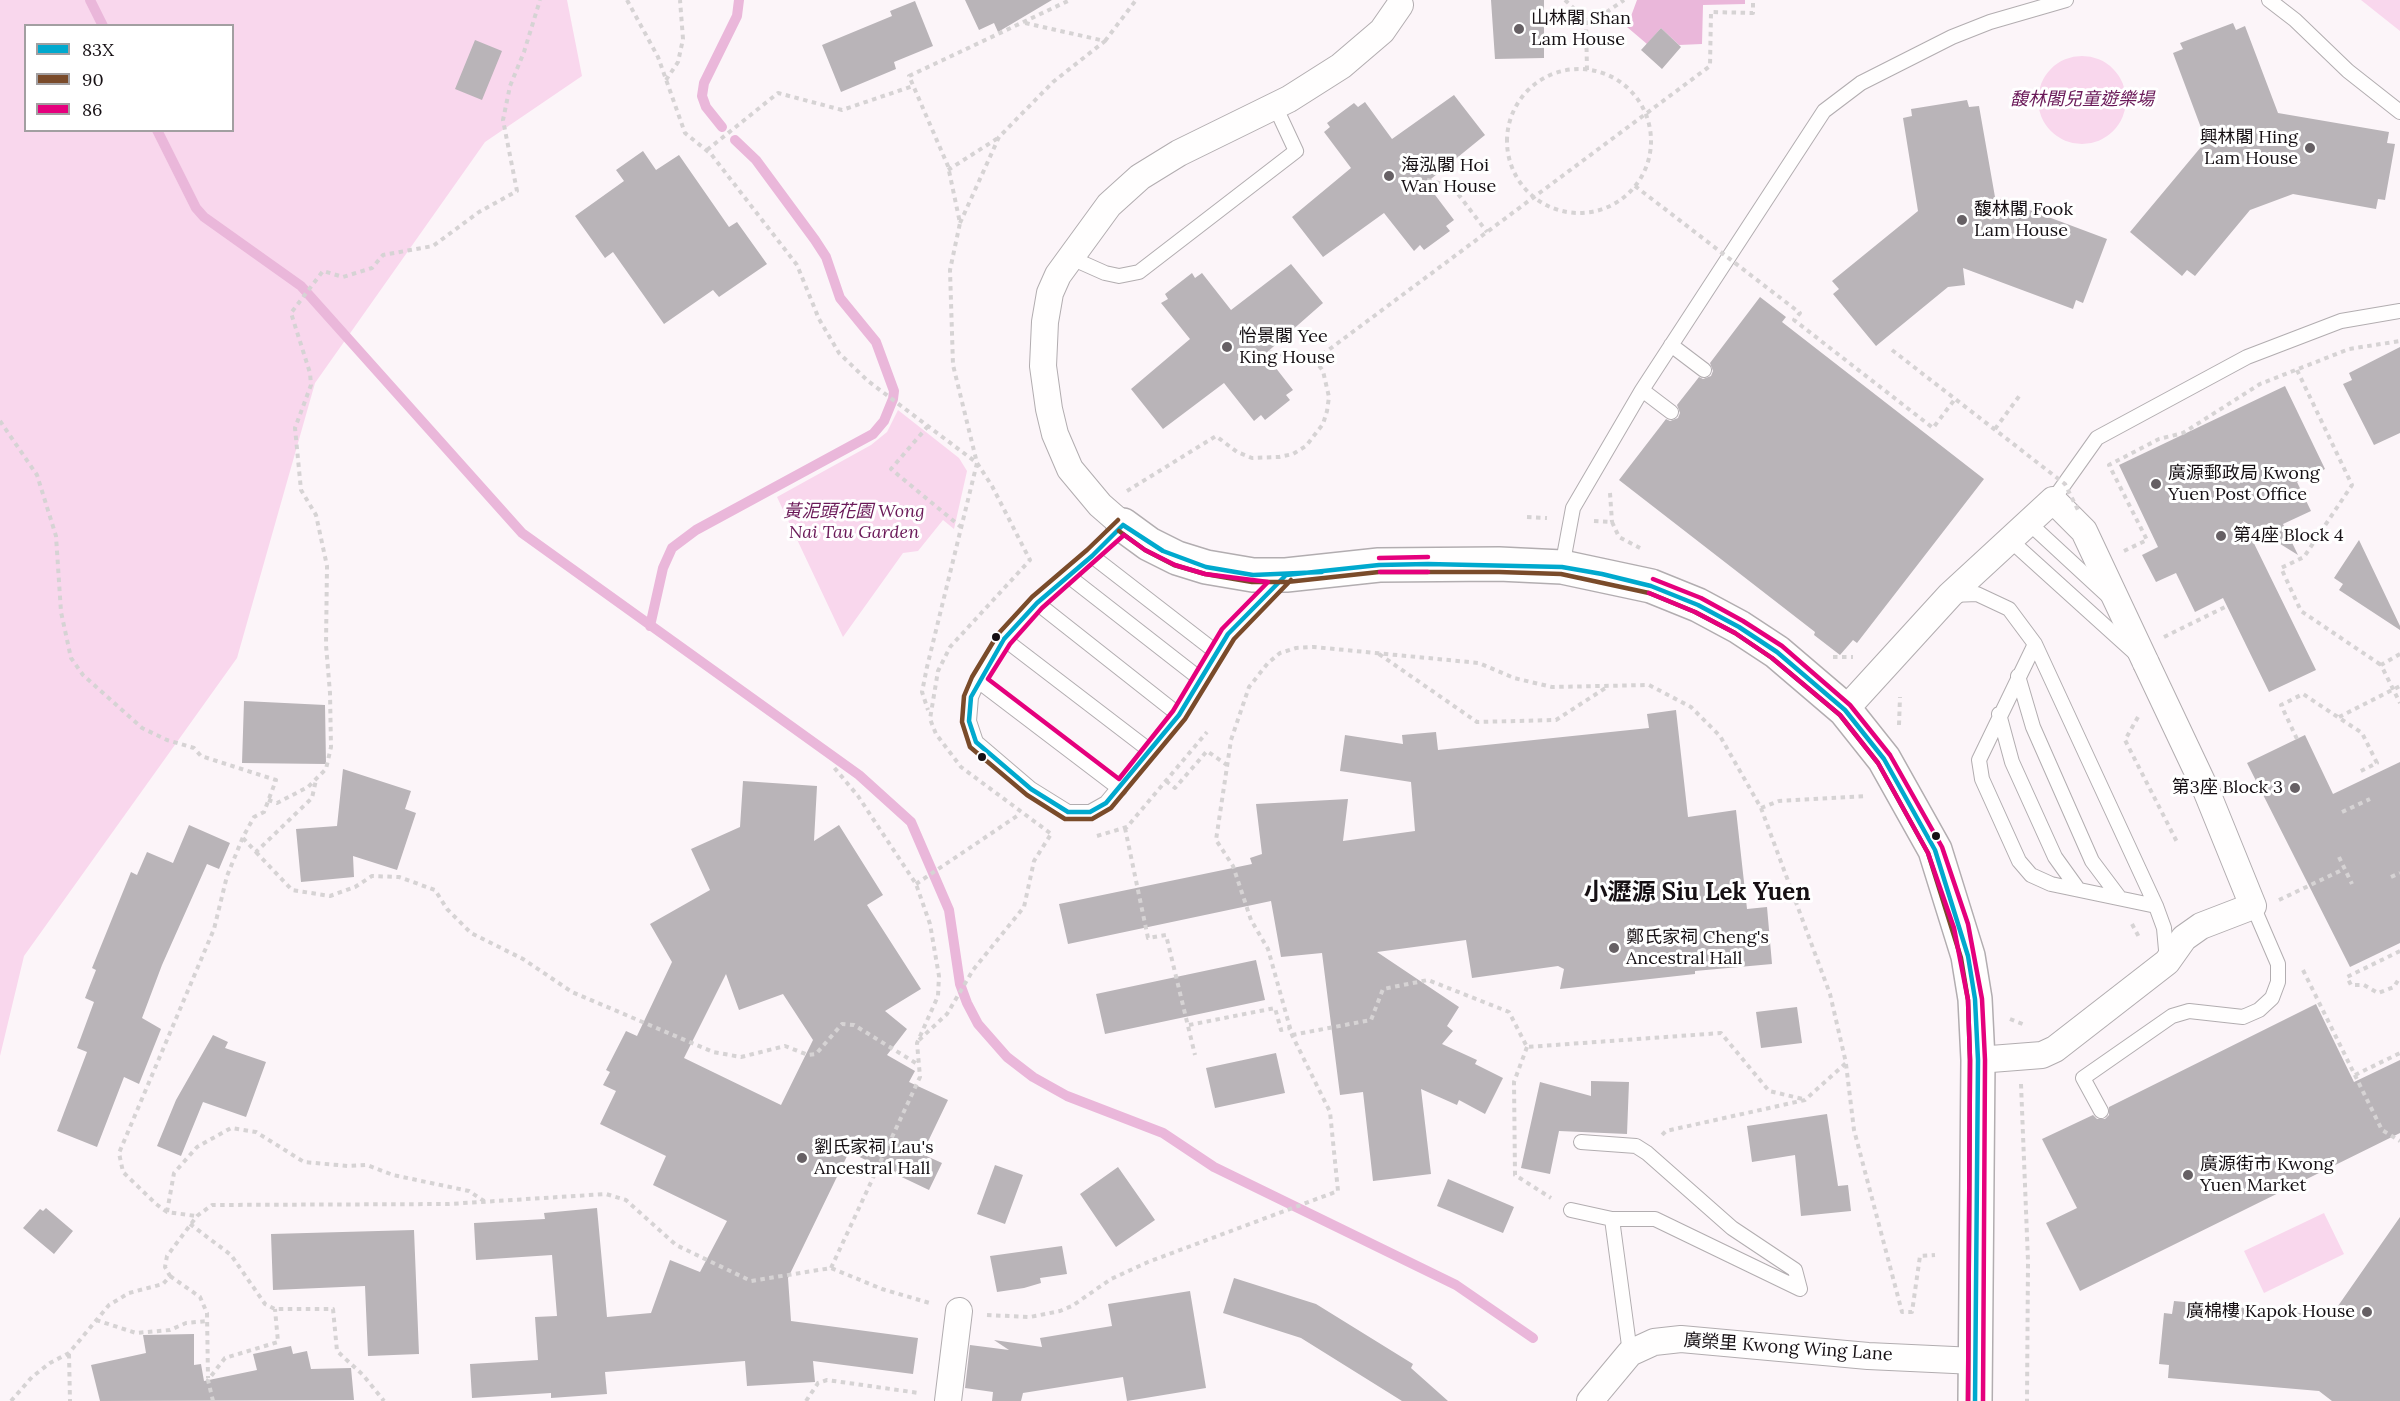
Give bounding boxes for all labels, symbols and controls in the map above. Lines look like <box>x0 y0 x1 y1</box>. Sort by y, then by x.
place label: 山林閣 Shan Lam House <box>1531 8 1631 50</box>
marker: 山林閣 Shan Lam House <box>1512 22 1526 36</box>
legend <box>24 24 234 132</box>
text: 83X <box>82 38 114 61</box>
text: 90 <box>82 68 104 91</box>
park label: 馥林閣兒童遊樂場 <box>2010 89 2154 111</box>
text: 86 <box>82 98 103 121</box>
place label: 興林閣 Hing Lam House <box>2199 127 2298 170</box>
marker: 興林閣 Hing Lam House <box>2303 141 2317 155</box>
place label: 海泓閣 Hoi Wan House <box>1401 155 1496 198</box>
marker: 海泓閣 Hoi Wan House <box>1382 169 1396 183</box>
place label: 馥林閣 Fook Lam House <box>1974 199 2073 242</box>
marker: 馥林閣 Fook Lam House <box>1955 213 1969 227</box>
place label: 怡景閣 Yee King House <box>1239 326 1335 368</box>
marker: 怡景閣 Yee King House <box>1220 340 1234 354</box>
place label: 廣源郵政局 Kwong Yuen Post Office <box>2168 463 2320 506</box>
marker: 廣源郵政局 Kwong Yuen Post Office <box>2149 477 2163 491</box>
park label: 黃泥頭花園 Wong Nai Tau Garden <box>783 501 925 544</box>
place label: 第4座 Block 4 <box>2233 525 2344 547</box>
marker: 第4座 Block 4 <box>2214 529 2228 543</box>
unlabelled marker <box>990 631 1002 643</box>
unlabelled marker <box>976 751 988 763</box>
place label: 第3座 Block 3 <box>2172 777 2283 799</box>
marker: 第3座 Block 3 <box>2288 781 2302 795</box>
unlabelled marker <box>1930 830 1942 842</box>
district label: 小瀝源 Siu Lek Yuen <box>1583 879 1811 907</box>
place label: 鄭氏家祠 Cheng's Ancestral Hall <box>1626 927 1769 970</box>
marker: 鄭氏家祠 Cheng's Ancestral Hall <box>1607 941 1621 955</box>
place label: 劉氏家祠 Lau's Ancestral Hall <box>814 1137 934 1180</box>
marker: 劉氏家祠 Lau's Ancestral Hall <box>795 1151 809 1165</box>
place label: 廣源街市 Kwong Yuen Market <box>2200 1154 2334 1196</box>
marker: 廣源街市 Kwong Yuen Market <box>2181 1168 2195 1182</box>
place label: 廣棉樓 Kapok House <box>2186 1301 2355 1323</box>
marker: 廣棉樓 Kapok House <box>2360 1305 2374 1319</box>
street label: 廣榮里 Kwong Wing Lane <box>1683 1330 1893 1366</box>

